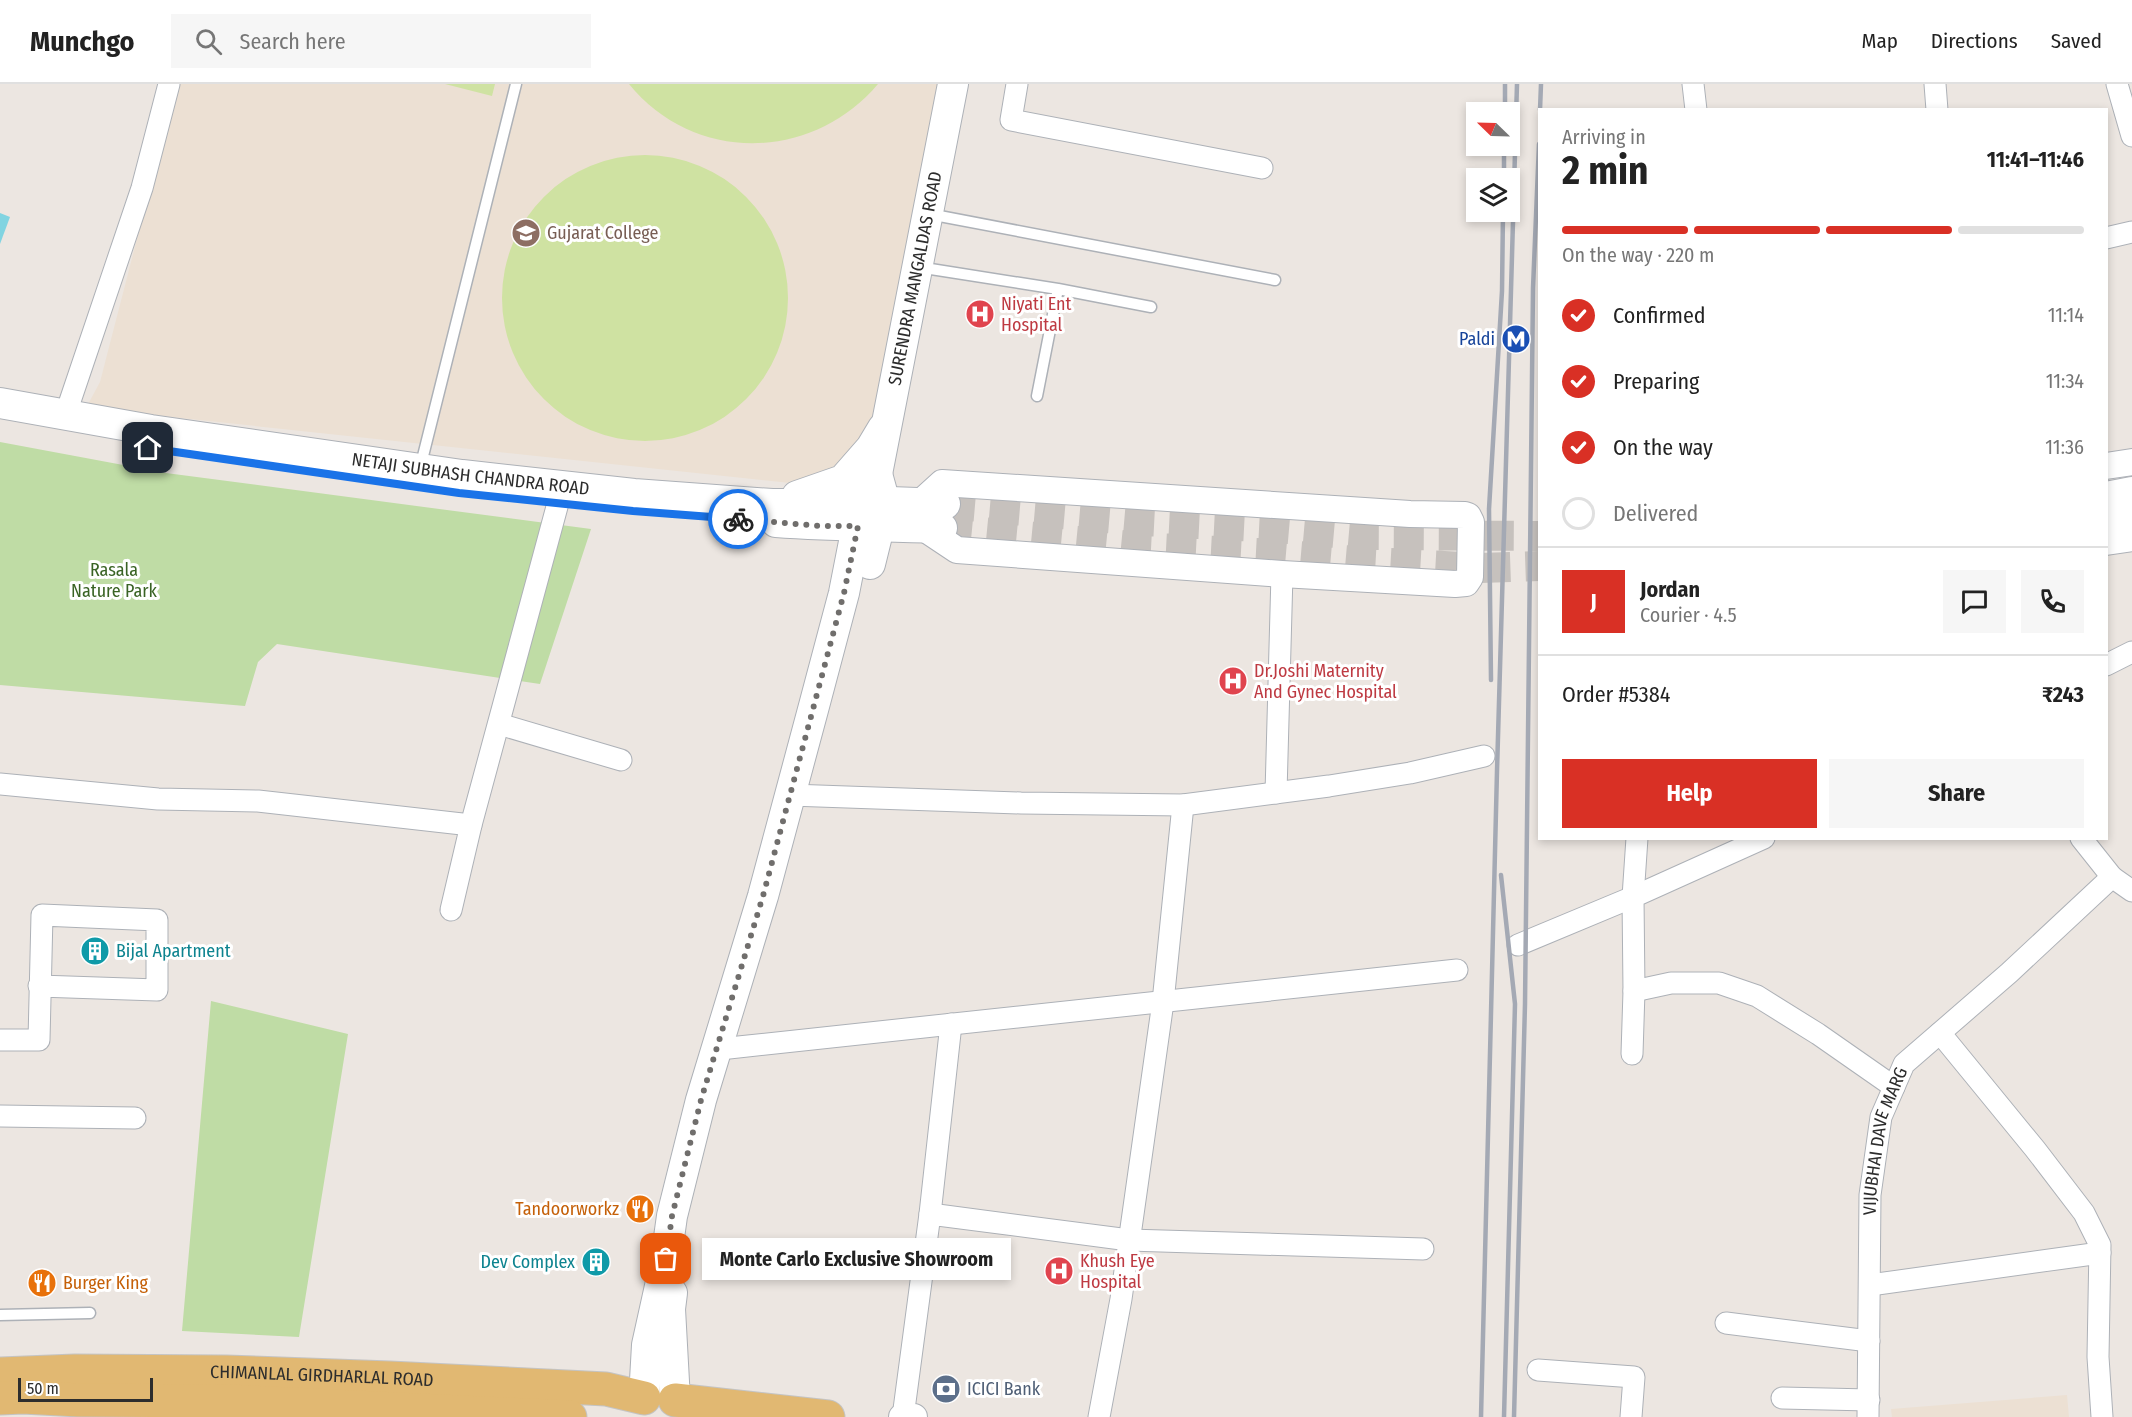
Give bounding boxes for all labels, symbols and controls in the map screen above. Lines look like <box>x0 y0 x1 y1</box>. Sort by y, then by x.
search box <box>171 14 591 68</box>
text: Munchgo <box>30 25 135 58</box>
icon: search <box>192 25 225 58</box>
text: Search here <box>240 28 346 55</box>
text: Map <box>1861 28 1898 54</box>
text: Directions <box>1931 28 2018 54</box>
text: Saved <box>2051 28 2102 54</box>
north arrow <box>1466 102 1520 156</box>
map controls <box>1466 102 1520 222</box>
text: Arriving in <box>1562 125 1646 149</box>
text: 11:41–11:46 <box>1987 146 2084 173</box>
text: 2 min <box>1562 148 1648 194</box>
button: layers <box>1466 168 1520 222</box>
street label: SURENDRA MANGALDAS ROAD <box>884 170 947 387</box>
school or university icon: Gujarat College <box>510 217 542 249</box>
place label: Gujarat College <box>547 222 658 244</box>
text: On the way · 220 m <box>1562 243 1715 267</box>
place label: Niyati Ent Hospital <box>1001 293 1071 336</box>
hospital icon: Niyati Ent Hospital <box>964 298 996 330</box>
icon: check <box>1562 299 1595 332</box>
text: Confirmed <box>1613 302 1706 329</box>
text: 11:14 <box>2048 303 2084 327</box>
metro station icon: Paldi <box>1500 323 1532 355</box>
place label: Paldi <box>1459 328 1495 350</box>
icon: check <box>1562 365 1595 398</box>
text: Preparing <box>1613 368 1699 395</box>
text: 11:34 <box>2046 369 2084 393</box>
pin <box>122 422 173 473</box>
icon: home <box>131 431 164 464</box>
icon: check <box>1562 431 1595 464</box>
text: On the way <box>1613 434 1713 461</box>
text: 11:36 <box>2045 435 2084 459</box>
street label: NETAJI SUBHASH CHANDRA ROAD <box>350 448 590 500</box>
courier <box>708 489 768 549</box>
text: Delivered <box>1613 500 1698 527</box>
icon: bike <box>722 503 755 536</box>
park label: Rasala Nature Park <box>71 559 158 602</box>
button: chat <box>1943 570 2006 633</box>
button: phone <box>2021 570 2084 633</box>
text: Jordan <box>1640 576 1700 603</box>
text: J <box>1590 588 1597 615</box>
text: Courier · 4.5 <box>1640 603 1737 627</box>
place label: Dr.Joshi Maternity And Gynec Hospital <box>1254 660 1397 703</box>
hospital icon: Dr.Joshi Maternity And Gynec Hospital <box>1217 665 1249 697</box>
text: Order #5384 <box>1562 681 1670 708</box>
text: ₹243 <box>2042 681 2084 708</box>
button: Help <box>1562 759 1817 828</box>
button: Share <box>1829 759 2084 828</box>
building icon: Bijal Apartment <box>79 935 111 967</box>
place label: Bijal Apartment <box>116 940 231 962</box>
street label: VIJUBHAI DAVE MARG <box>1859 1064 1912 1215</box>
restaurant icon: Tandoorworkz <box>624 1193 656 1225</box>
place label: Tandoorworkz <box>515 1198 619 1220</box>
pin <box>640 1233 691 1284</box>
callout: Monte Carlo Exclusive Showroom <box>702 1238 1011 1280</box>
icon: bag <box>649 1242 682 1275</box>
building icon: Dev Complex <box>580 1246 612 1278</box>
text: Monte Carlo Exclusive Showroom <box>720 1247 993 1271</box>
place label: Khush Eye Hospital <box>1080 1250 1155 1293</box>
place label: Dev Complex <box>481 1251 575 1273</box>
hospital icon: Khush Eye Hospital <box>1043 1255 1075 1287</box>
restaurant icon: Burger King <box>26 1267 58 1299</box>
place label: Burger King <box>63 1272 148 1294</box>
street label: CHIMANLAL GIRDHARLAL ROAD <box>210 1361 434 1391</box>
bank icon: ICICI Bank <box>930 1373 962 1405</box>
scale bar <box>18 1375 153 1402</box>
place label: ICICI Bank <box>967 1378 1041 1400</box>
text: 50 m <box>27 1379 59 1398</box>

